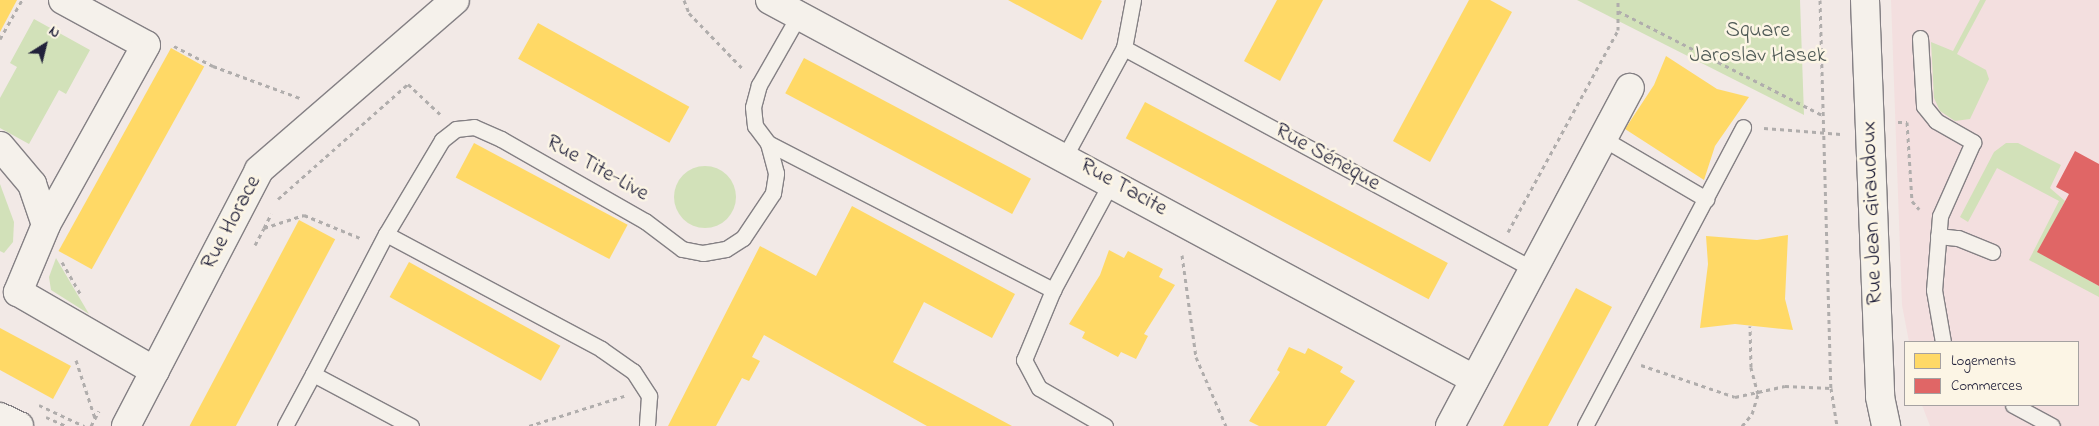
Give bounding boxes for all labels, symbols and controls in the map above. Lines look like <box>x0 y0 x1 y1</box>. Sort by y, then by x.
park label: Square Jaroslav Hasek <box>1690 18 1826 70</box>
north arrow <box>20 20 70 70</box>
text: N <box>44 21 64 44</box>
street label: Rue Sénèque <box>1270 118 1384 198</box>
street label: Rue Jean Giraudoux <box>1857 121 1889 305</box>
street label: Rue Tite-Live <box>541 130 653 208</box>
street label: Rue Tacite <box>1075 153 1171 223</box>
street label: Rue Horace <box>196 172 268 274</box>
legend <box>1904 341 2079 406</box>
text: Logements <box>1951 350 2016 372</box>
text: Commerces <box>1951 375 2023 397</box>

